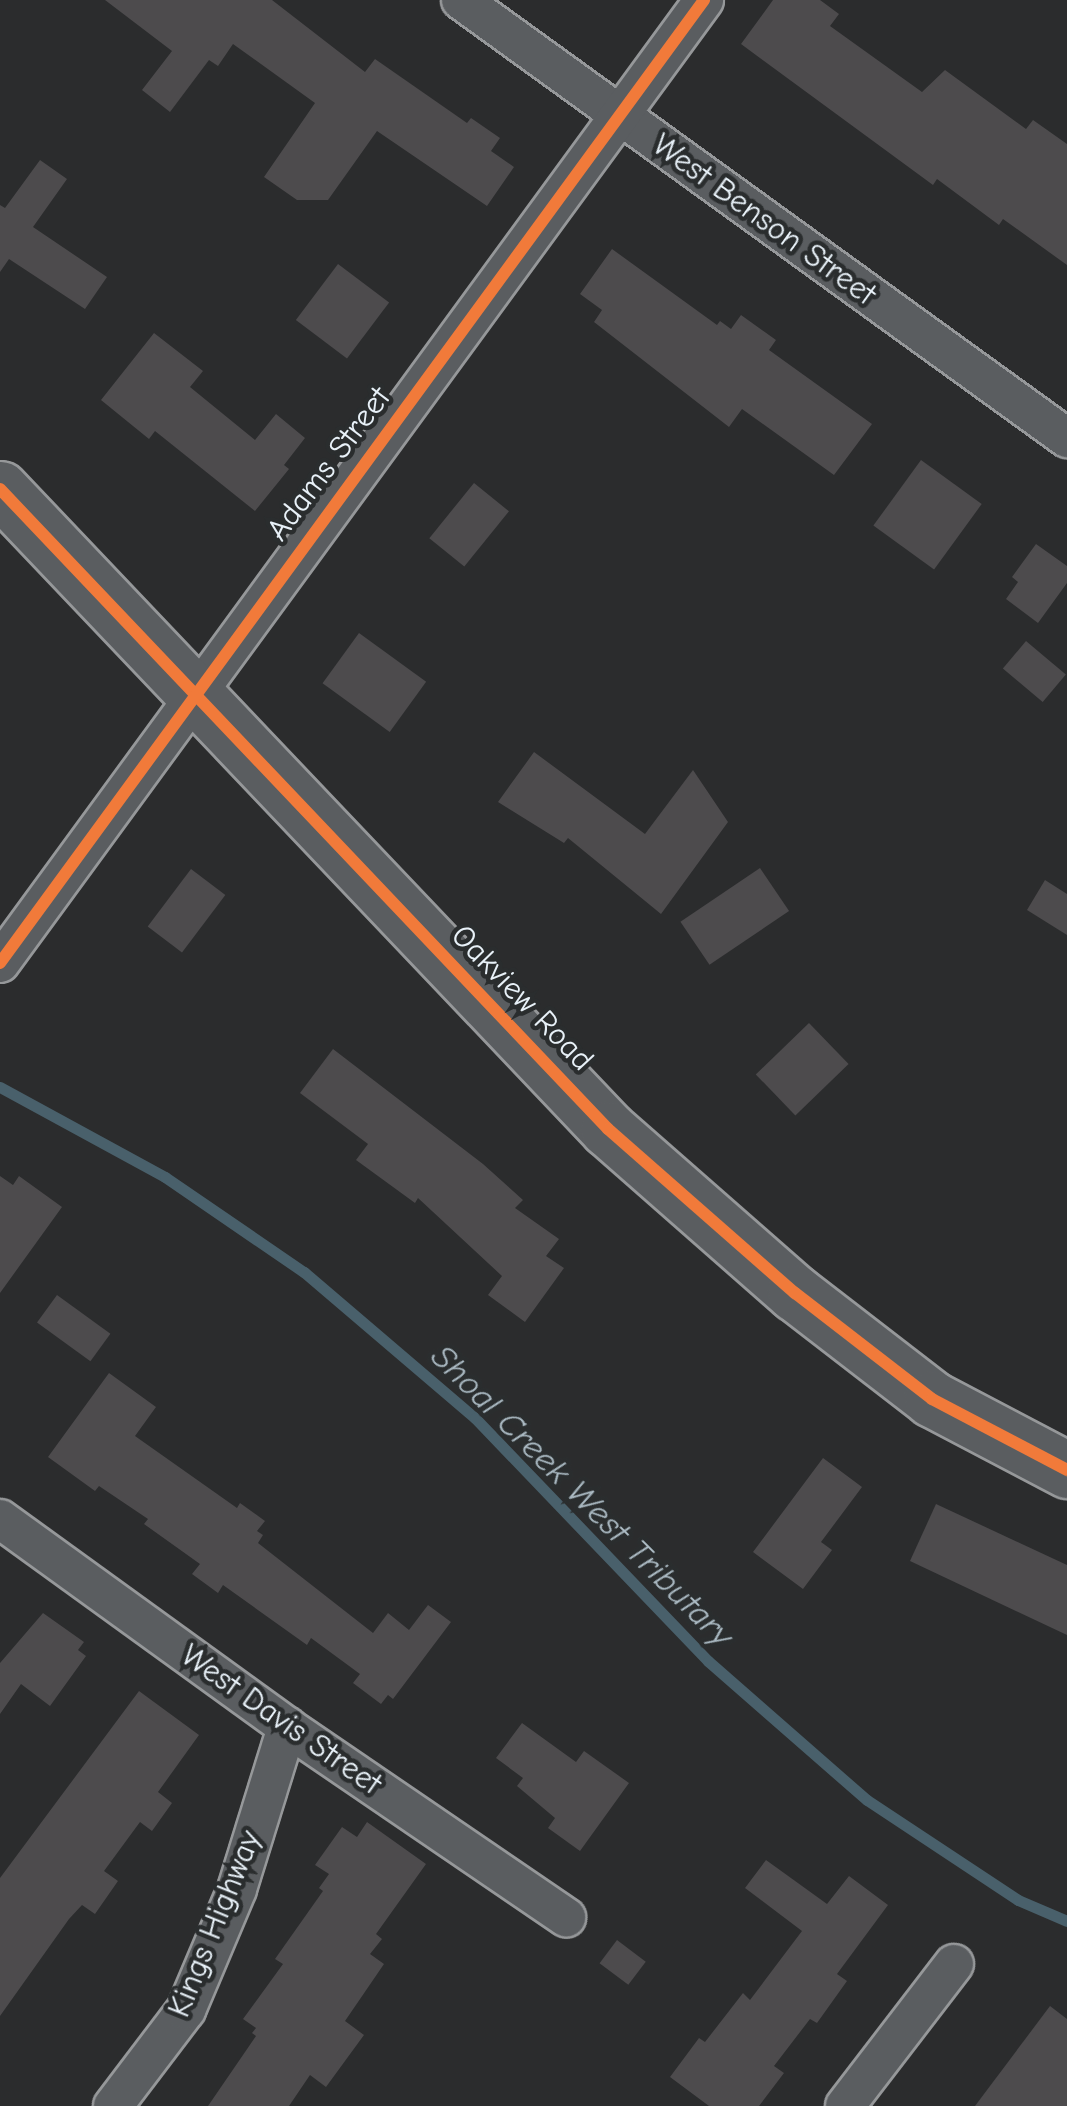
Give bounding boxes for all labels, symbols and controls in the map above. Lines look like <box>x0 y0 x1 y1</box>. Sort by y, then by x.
street label: West Benson Street <box>645 126 883 314</box>
street label: Adams Street <box>259 380 399 548</box>
street label: Oakview Road <box>443 917 601 1079</box>
water label: Shoal Creek West Tributary <box>422 1336 742 1656</box>
street label: West Davis Street <box>173 1637 389 1803</box>
street label: Kings Highway <box>160 1825 270 2023</box>

